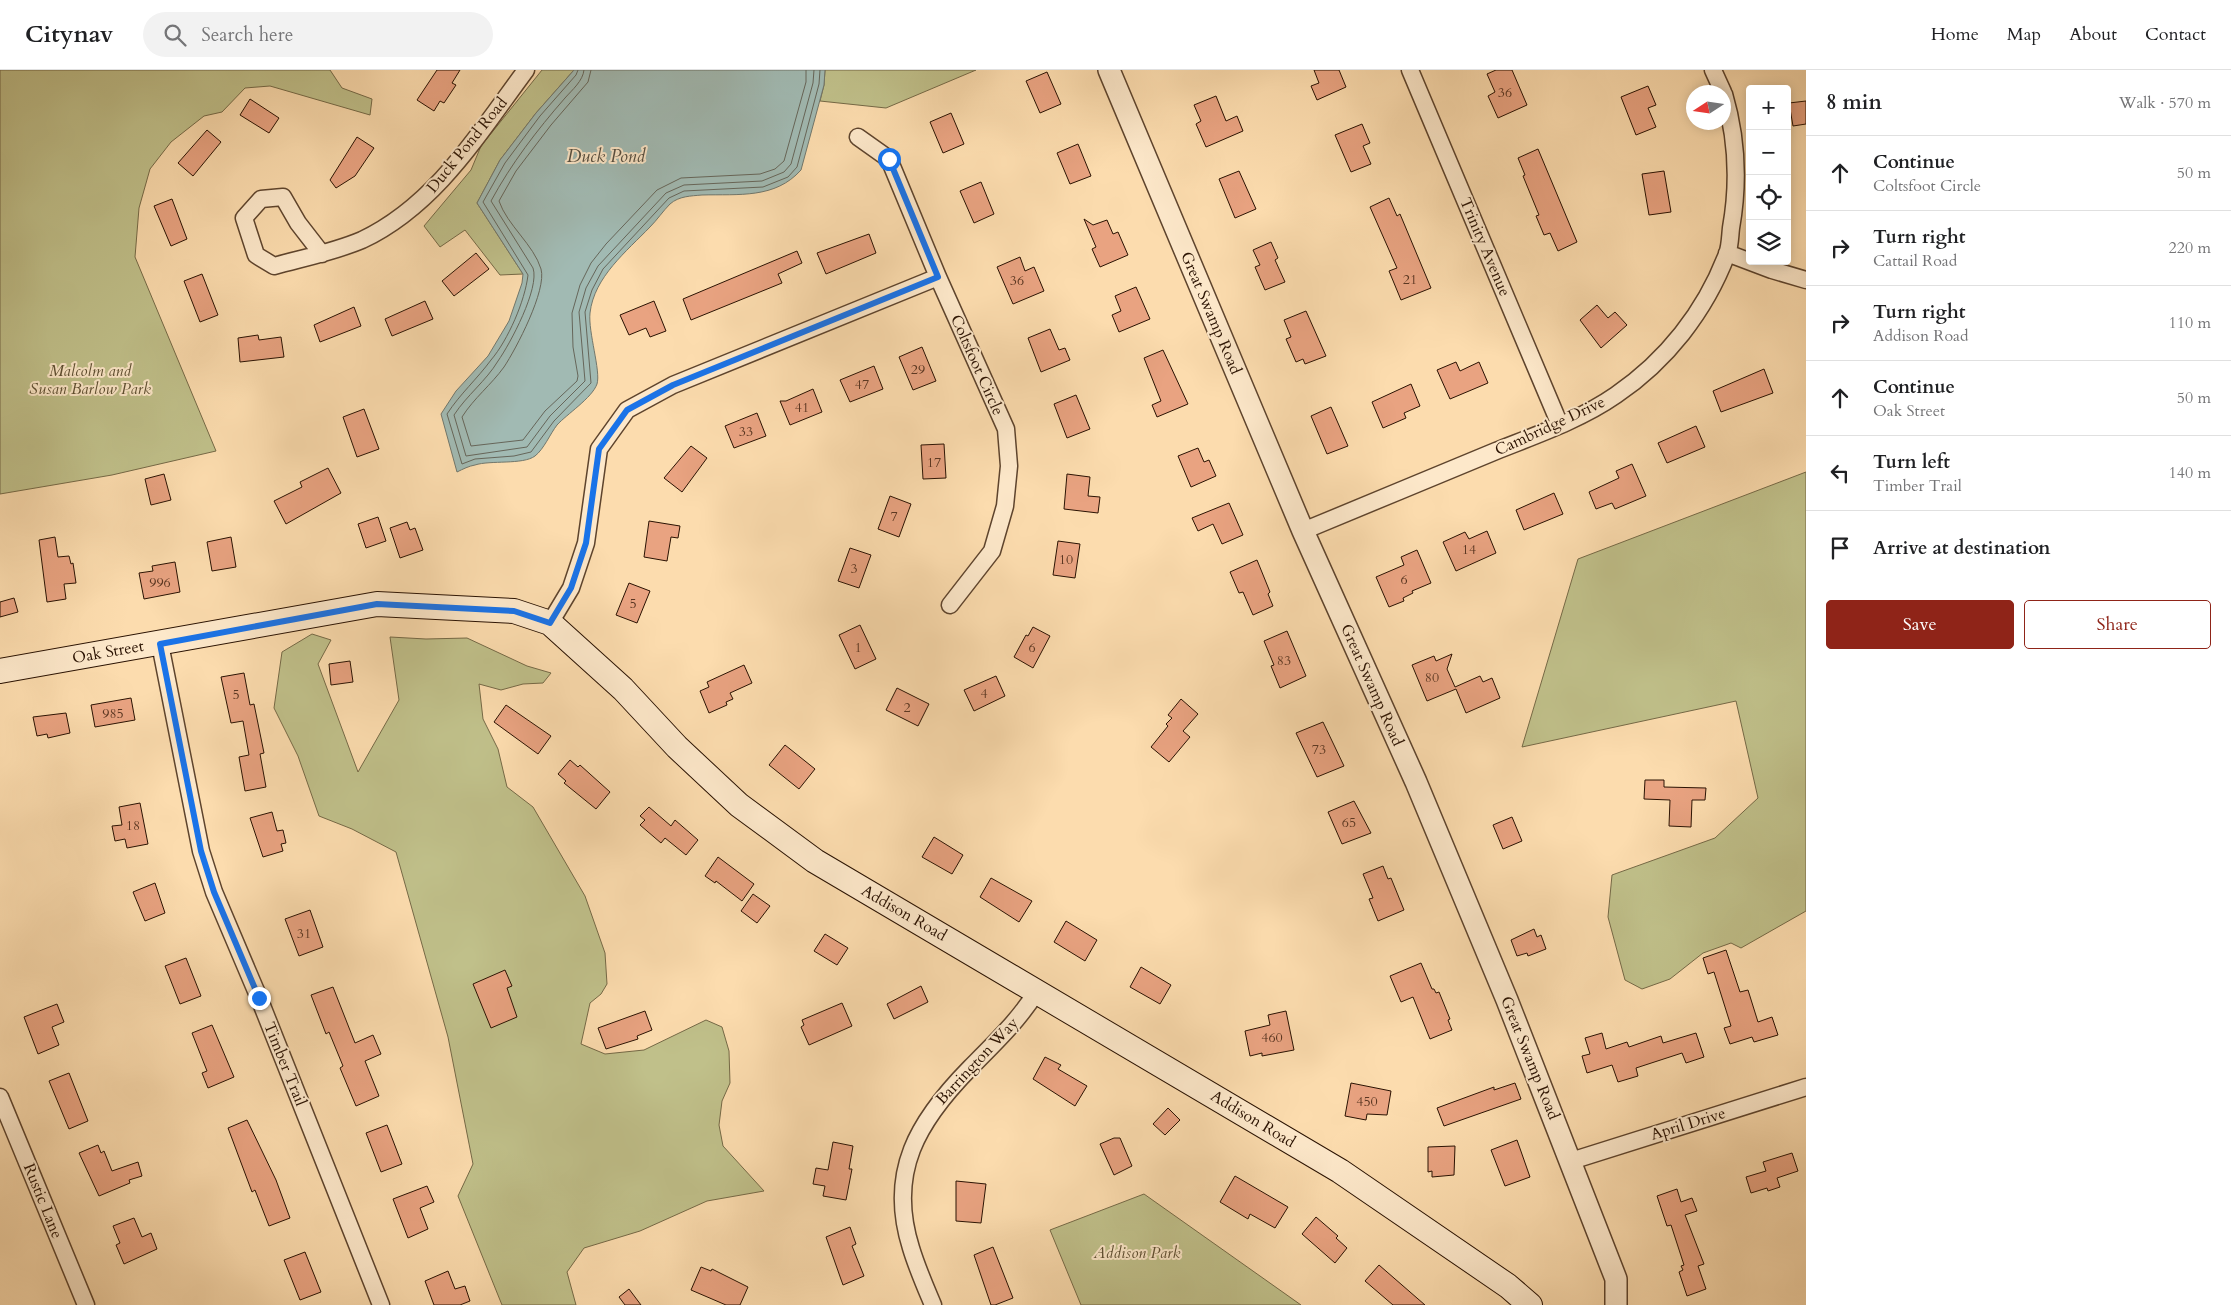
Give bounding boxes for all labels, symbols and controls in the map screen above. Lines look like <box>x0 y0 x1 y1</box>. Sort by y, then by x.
search box <box>143 12 493 57</box>
text: Citynav <box>25 18 113 51</box>
icon: search <box>161 21 189 49</box>
text: Search here <box>201 22 293 48</box>
text: Home <box>1931 22 1979 47</box>
text: Map <box>2007 22 2041 47</box>
text: About <box>2069 22 2117 47</box>
text: Contact <box>2145 22 2206 47</box>
house number: 36 <box>1498 83 1512 102</box>
north arrow <box>1686 85 1731 130</box>
map controls <box>1746 85 1791 265</box>
button: + <box>1746 85 1791 130</box>
text: 8 min <box>1826 88 1882 117</box>
street label: Duck Pond Road <box>422 92 513 197</box>
text: Walk · 570 m <box>2119 92 2211 114</box>
button: − <box>1746 130 1791 175</box>
water label: Duck Pond <box>567 144 647 169</box>
route start <box>878 148 901 171</box>
text: Continue <box>1873 149 1955 175</box>
icon: ahead <box>1826 159 1854 187</box>
text: 50 m <box>2177 162 2211 184</box>
button: locate <box>1746 175 1791 220</box>
text: Coltsfoot Circle <box>1873 175 1981 197</box>
street label: Trinity Avenue <box>1454 194 1516 300</box>
button: layers <box>1746 220 1791 265</box>
text: Turn right <box>1873 224 1965 250</box>
icon: right <box>1826 234 1854 262</box>
text: 220 m <box>2169 237 2211 259</box>
street label: Great Swamp Road <box>1175 248 1247 378</box>
text: Cattail Road <box>1873 250 1957 272</box>
house number: 21 <box>1403 270 1417 289</box>
house number: 36 <box>1010 271 1024 290</box>
text: Turn right <box>1873 299 1965 325</box>
icon: right <box>1826 309 1854 337</box>
street label: Coltsfoot Circle <box>945 311 1009 419</box>
text: 110 m <box>2169 312 2211 334</box>
text: Addison Road <box>1873 325 1968 347</box>
park label: Malcolm and Susan Barlow Park <box>29 360 151 400</box>
house number: 29 <box>911 360 925 379</box>
text: Continue <box>1873 374 1955 400</box>
house number: 47 <box>855 375 869 394</box>
icon: ahead <box>1826 384 1854 412</box>
text: 50 m <box>2177 387 2211 409</box>
street label: Cambridge Drive <box>1491 391 1609 461</box>
house number: 41 <box>795 398 809 417</box>
text: Oak Street <box>1873 400 1945 422</box>
house number: 33 <box>739 422 753 441</box>
text: Turn left <box>1873 449 1950 475</box>
house number: 17 <box>927 453 941 472</box>
icon: left <box>1826 459 1854 487</box>
text: 140 m <box>2169 462 2211 484</box>
text: Timber Trail <box>1873 475 1962 497</box>
house number: 7 <box>890 507 898 526</box>
icon: arrive <box>1826 534 1854 562</box>
text: Arrive at destination <box>1873 535 2050 561</box>
house number: 14 <box>1462 540 1476 559</box>
house number: 10 <box>1059 550 1073 569</box>
house number: 3 <box>850 559 858 578</box>
house number: 6 <box>1400 570 1408 589</box>
house number: 996 <box>149 573 171 592</box>
house number: 5 <box>629 594 637 613</box>
button: Save <box>1826 600 2014 649</box>
button: Share <box>2024 600 2211 649</box>
street label: Great Swamp Road <box>1335 621 1409 750</box>
street label: Oak Street <box>71 635 145 669</box>
house number: 1 <box>854 638 862 657</box>
house number: 6 <box>1028 638 1036 657</box>
house number: 83 <box>1277 651 1291 670</box>
house number: 80 <box>1425 668 1439 687</box>
house number: 4 <box>980 684 988 703</box>
house number: 5 <box>232 685 240 704</box>
house number: 2 <box>903 698 911 717</box>
house number: 985 <box>102 704 124 723</box>
house number: 73 <box>1312 740 1326 759</box>
house number: 65 <box>1342 813 1356 832</box>
house number: 18 <box>126 816 140 835</box>
street label: Addison Road <box>857 880 951 947</box>
house number: 31 <box>297 924 311 943</box>
route end <box>248 987 271 1010</box>
street label: Great Swamp Road <box>1495 993 1565 1123</box>
street label: Barrington Way <box>931 1012 1024 1110</box>
street label: Timber Trail <box>258 1019 312 1109</box>
house number: 460 <box>1261 1028 1283 1047</box>
street label: Addison Road <box>1206 1085 1300 1153</box>
house number: 450 <box>1356 1092 1378 1111</box>
street label: April Drive <box>1648 1102 1728 1146</box>
street label: Rustic Lane <box>18 1160 68 1242</box>
park label: Addison Park <box>1093 1242 1181 1264</box>

